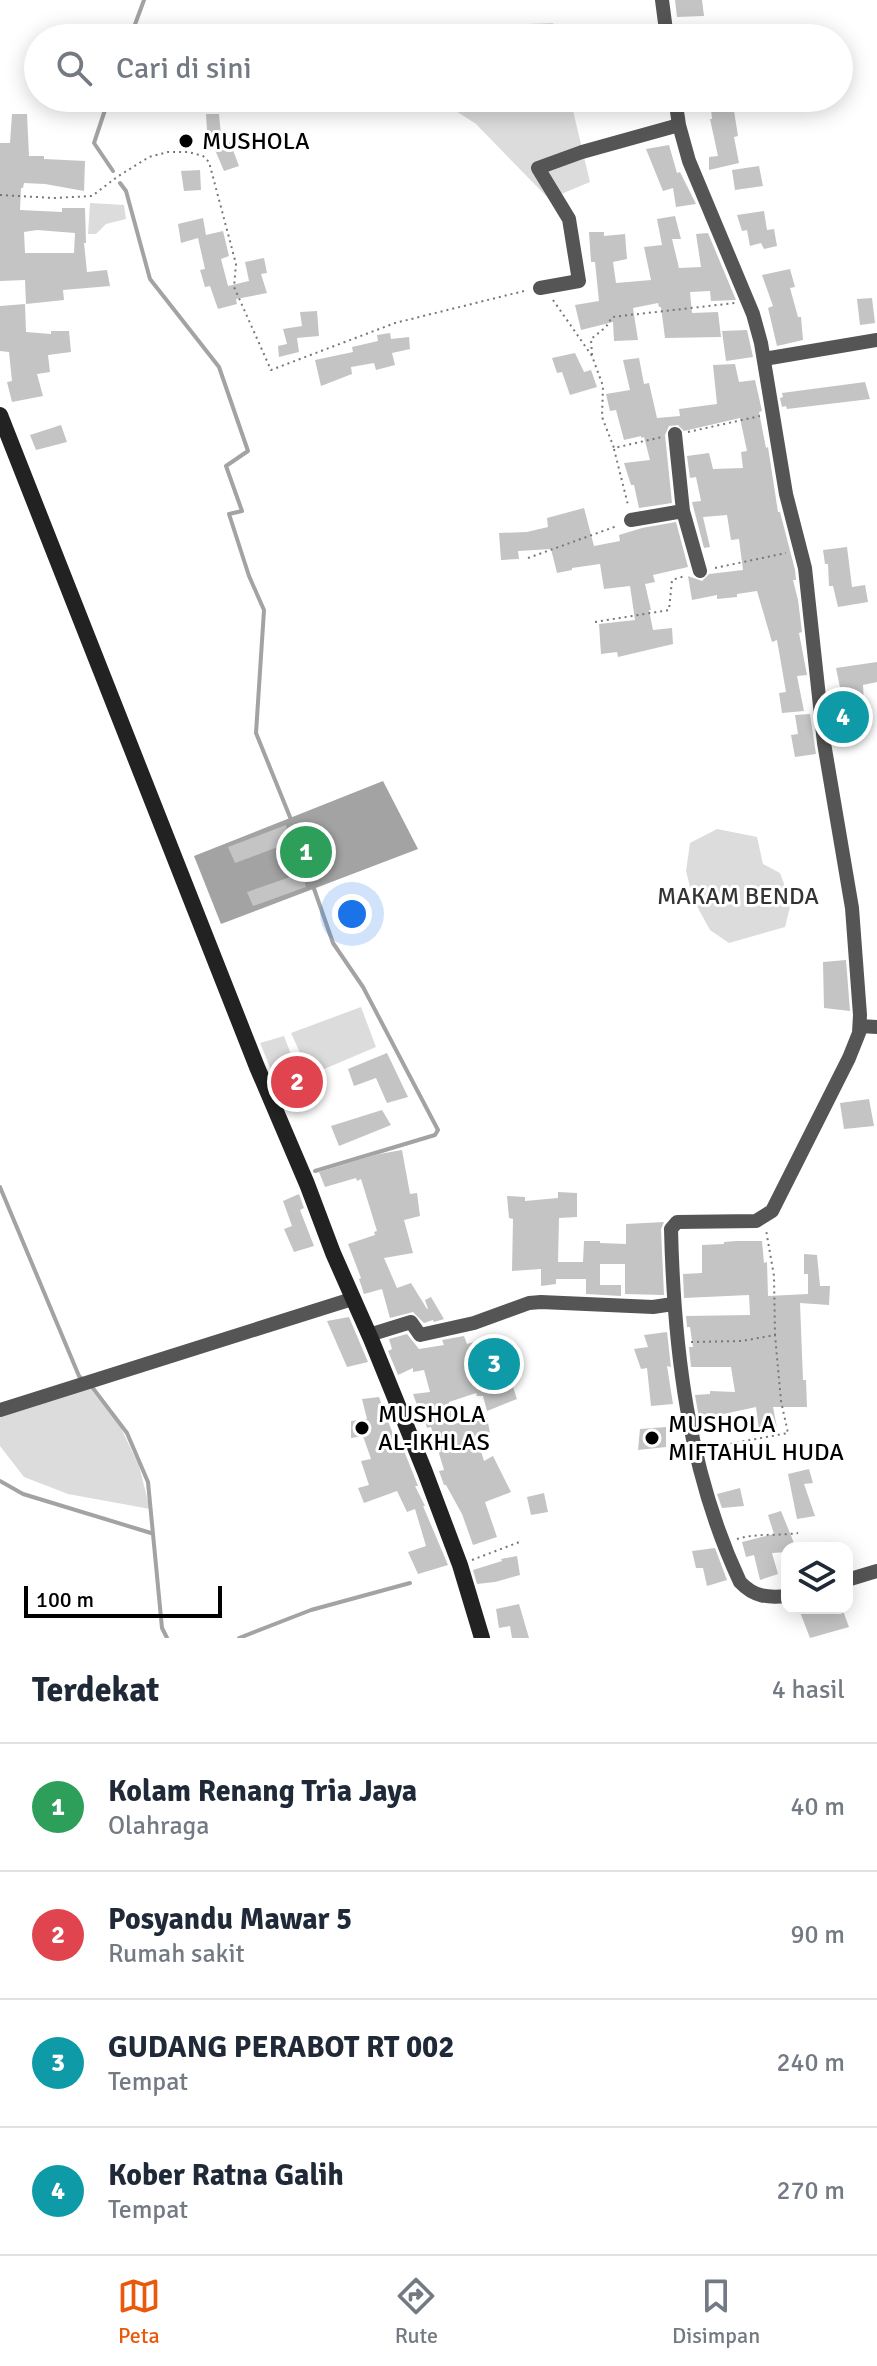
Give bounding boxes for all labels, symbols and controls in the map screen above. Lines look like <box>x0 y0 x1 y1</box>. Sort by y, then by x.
search box <box>24 24 853 112</box>
icon: search <box>52 46 96 90</box>
text: Cari di sini <box>116 50 252 87</box>
place label: MUSHOLA <box>202 126 310 156</box>
marker: MUSHOLA <box>177 132 195 150</box>
pin: 4 <box>817 687 869 747</box>
pin: 1 <box>280 822 332 882</box>
park label: MAKAM BENDA <box>657 881 819 911</box>
your location <box>332 894 372 934</box>
pin: 2 <box>271 1052 323 1112</box>
pin: 3 <box>468 1334 520 1394</box>
place label: MUSHOLA AL-IKHLAS <box>378 1399 490 1457</box>
place label: MUSHOLA MIFTAHUL HUDA <box>668 1409 844 1467</box>
marker: MUSHOLA AL-IKHLAS <box>353 1419 371 1437</box>
marker: MUSHOLA MIFTAHUL HUDA <box>643 1429 661 1447</box>
map controls <box>781 1542 853 1614</box>
button: layers <box>781 1542 853 1614</box>
scale bar <box>24 1582 222 1618</box>
text: 100 m <box>36 1586 94 1613</box>
text: Terdekat <box>32 1669 159 1711</box>
text: 4 hasil <box>772 1674 845 1706</box>
text: Kolam Renang Tria Jaya <box>108 1773 417 1810</box>
text: 1 <box>51 1791 65 1823</box>
text: 40 m <box>790 1791 845 1823</box>
text: Olahraga <box>108 1810 210 1842</box>
text: Posyandu Mawar 5 <box>108 1901 352 1938</box>
text: 2 <box>51 1919 65 1951</box>
text: 90 m <box>790 1919 845 1951</box>
text: Rumah sakit <box>108 1938 245 1970</box>
text: GUDANG PERABOT RT 002 <box>108 2029 455 2066</box>
text: 3 <box>51 2047 65 2079</box>
text: 240 m <box>776 2047 845 2079</box>
text: Tempat <box>108 2066 188 2098</box>
text: Kober Ratna Galih <box>108 2157 344 2194</box>
text: 4 <box>51 2175 65 2207</box>
text: 270 m <box>776 2175 845 2207</box>
text: Tempat <box>108 2194 188 2226</box>
tab: Peta <box>117 2274 161 2349</box>
tab: Rute <box>394 2274 438 2349</box>
tab: Disimpan <box>672 2274 760 2349</box>

